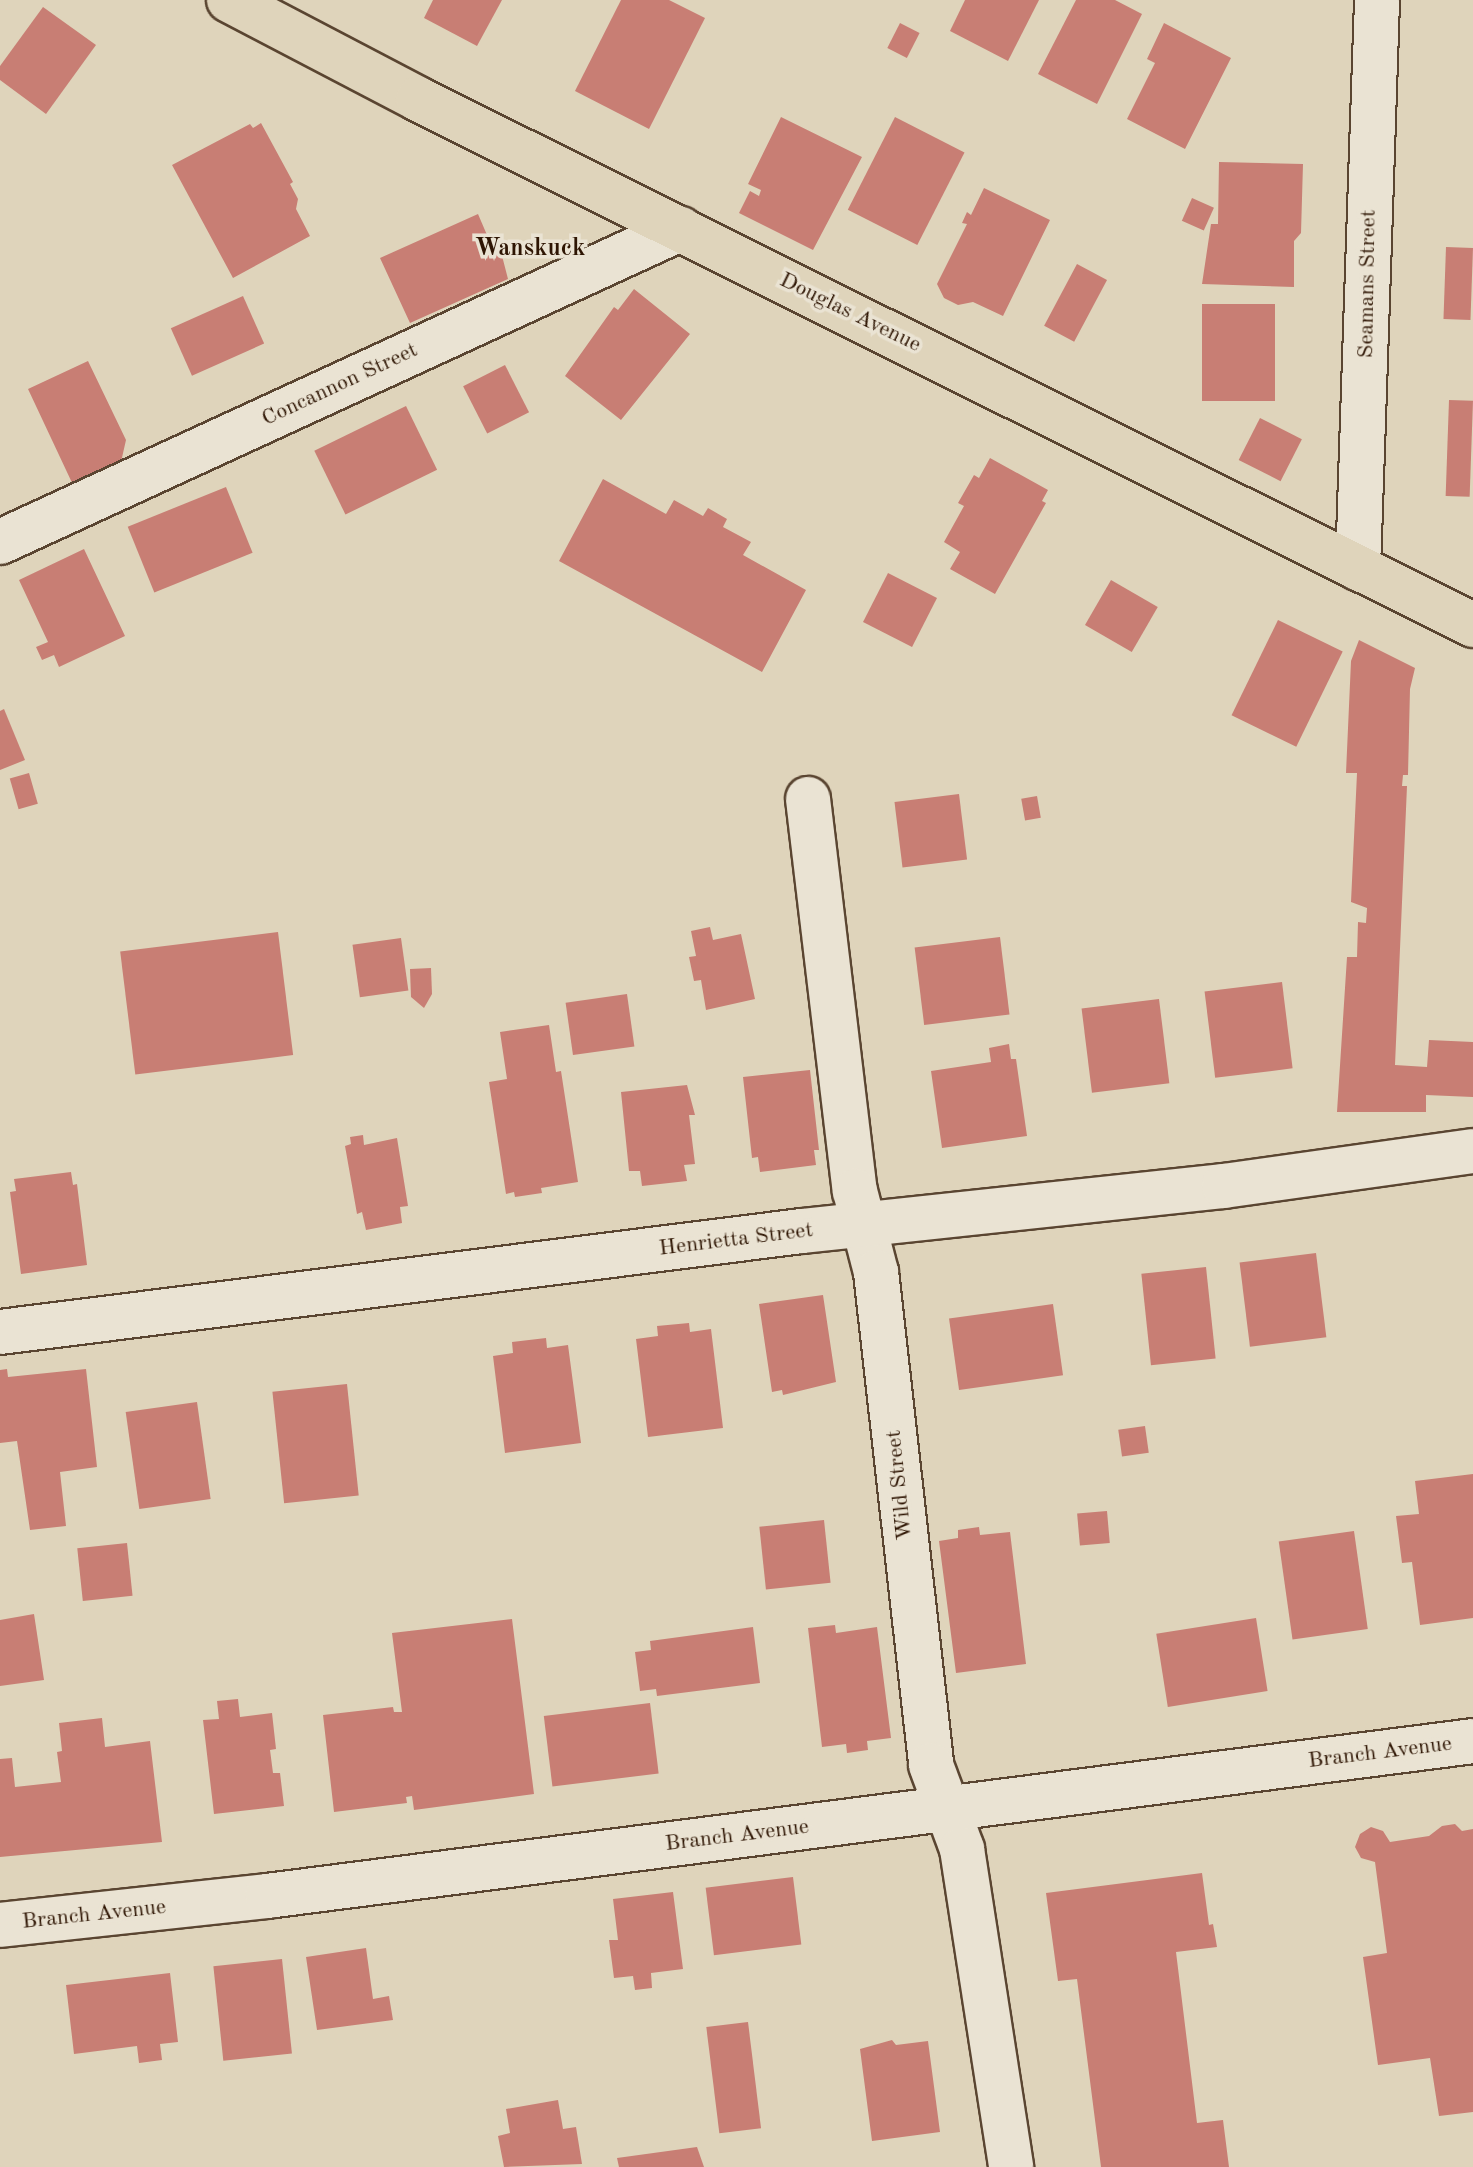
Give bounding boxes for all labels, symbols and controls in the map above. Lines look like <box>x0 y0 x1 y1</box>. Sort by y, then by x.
street label: Seamans Street <box>1354 209 1382 359</box>
district label: Wanskuck <box>475 236 585 264</box>
street label: Douglas Avenue <box>775 267 925 359</box>
street label: Concannon Street <box>258 337 422 433</box>
street label: Henrietta Street <box>657 1217 815 1263</box>
street label: Wild Street <box>881 1429 919 1541</box>
street label: Branch Avenue <box>1307 1731 1453 1775</box>
street label: Branch Avenue <box>664 1814 810 1858</box>
street label: Branch Avenue <box>21 1894 167 1936</box>

